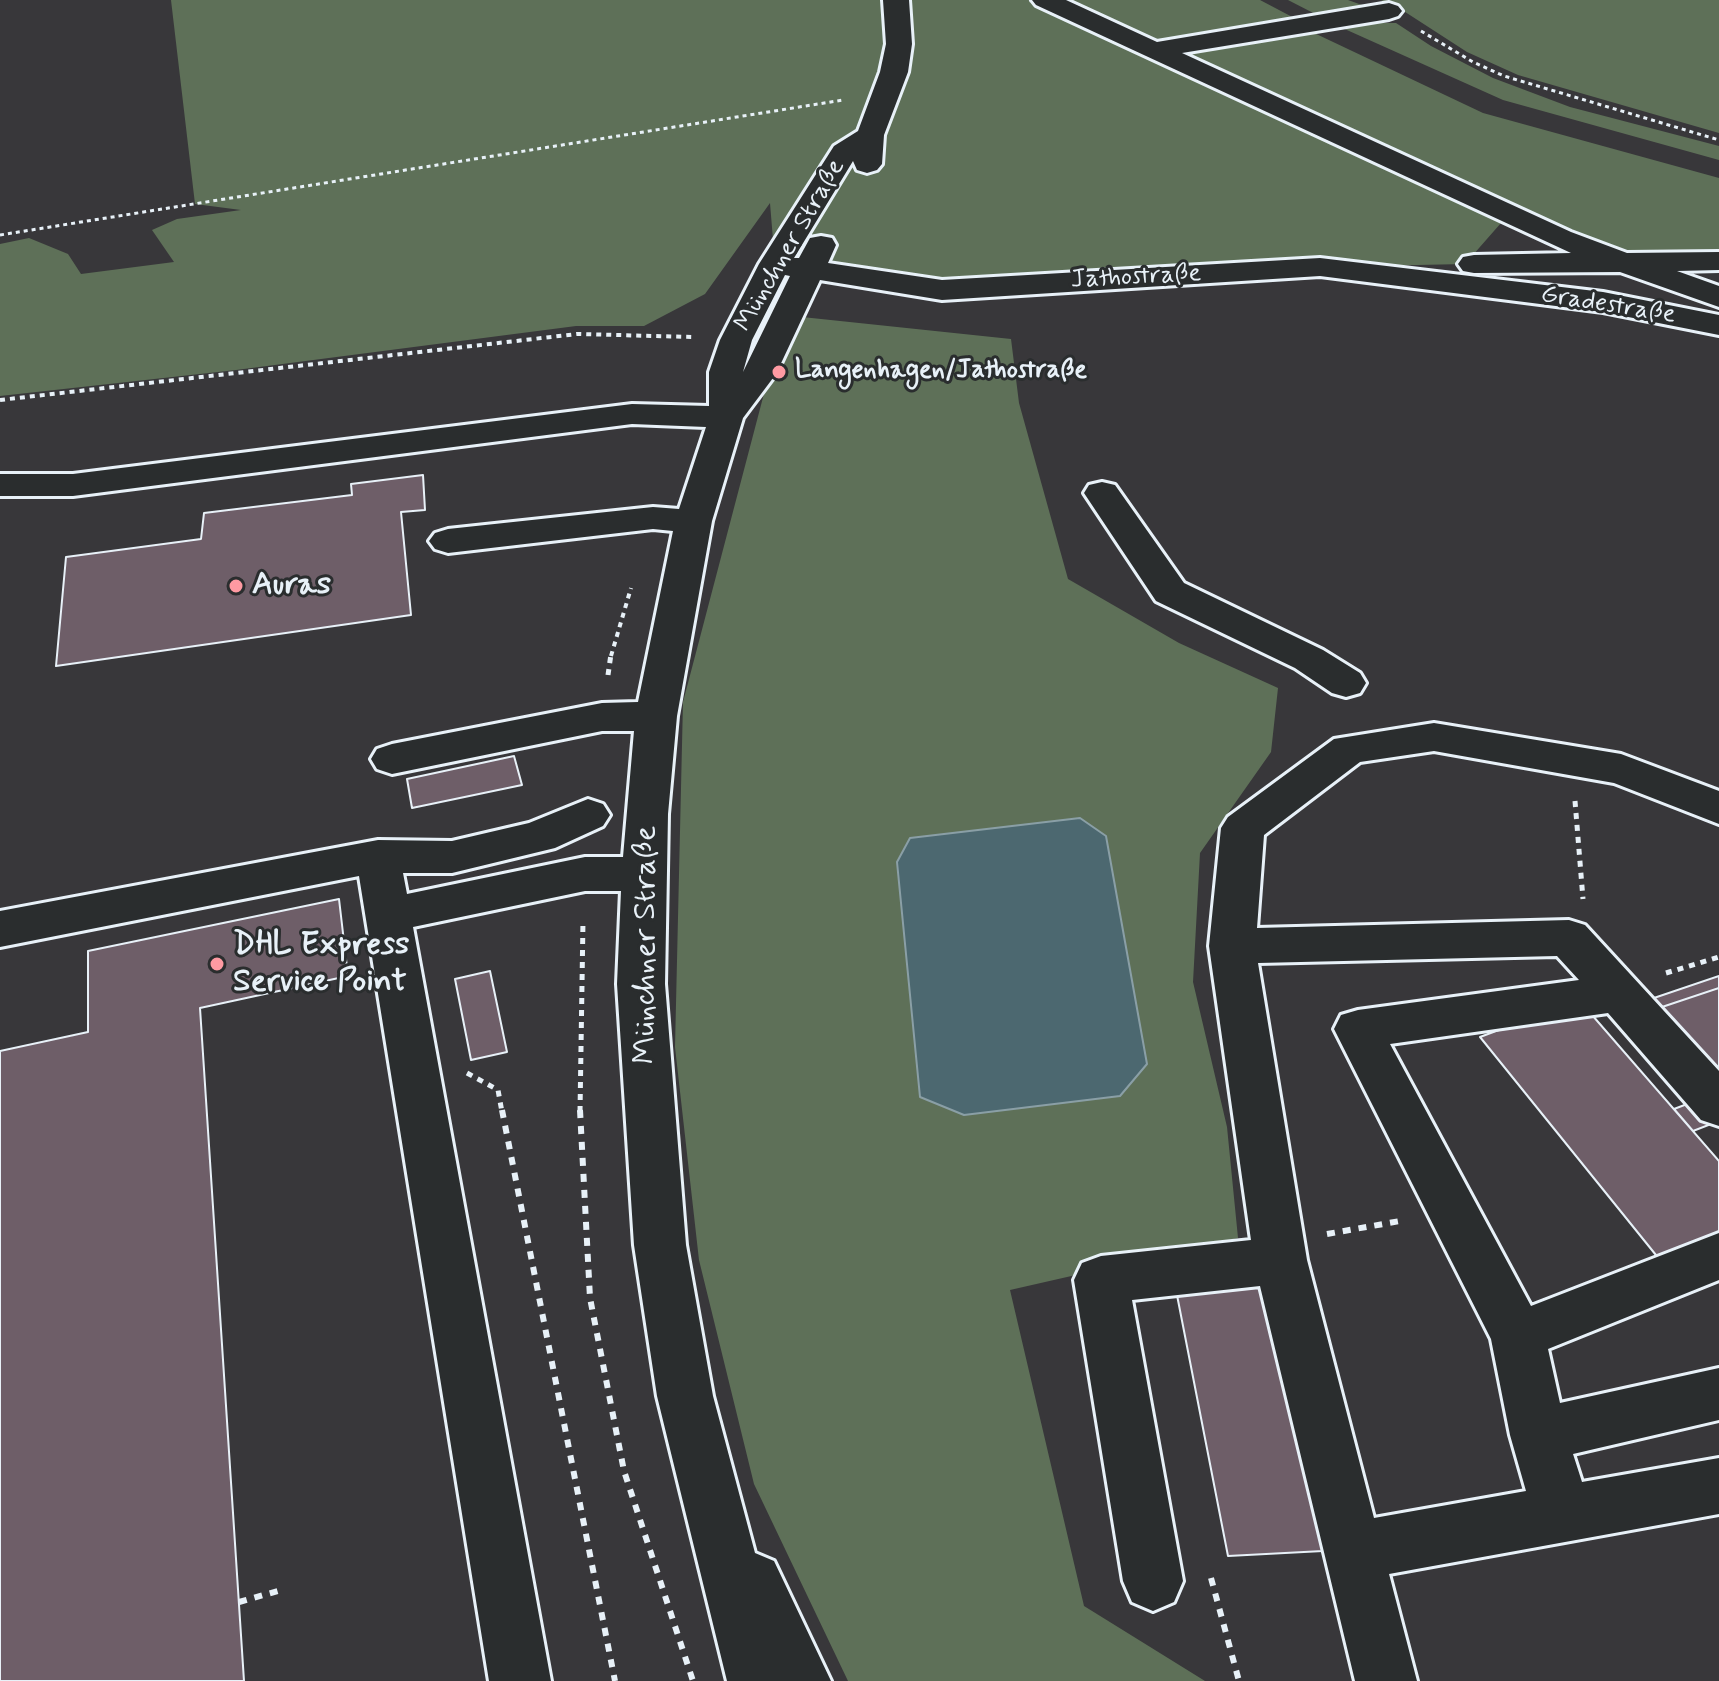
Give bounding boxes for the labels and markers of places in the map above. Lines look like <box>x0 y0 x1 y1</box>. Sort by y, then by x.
place label: Langenhagen/Jathostraße <box>795 356 1087 388</box>
marker: Langenhagen/Jathostraße <box>770 363 788 381</box>
place label: Auras <box>252 567 331 605</box>
marker: Auras <box>227 577 245 595</box>
place label: DHL Express Service Point <box>233 927 409 1002</box>
marker: DHL Express Service Point <box>208 955 226 973</box>

